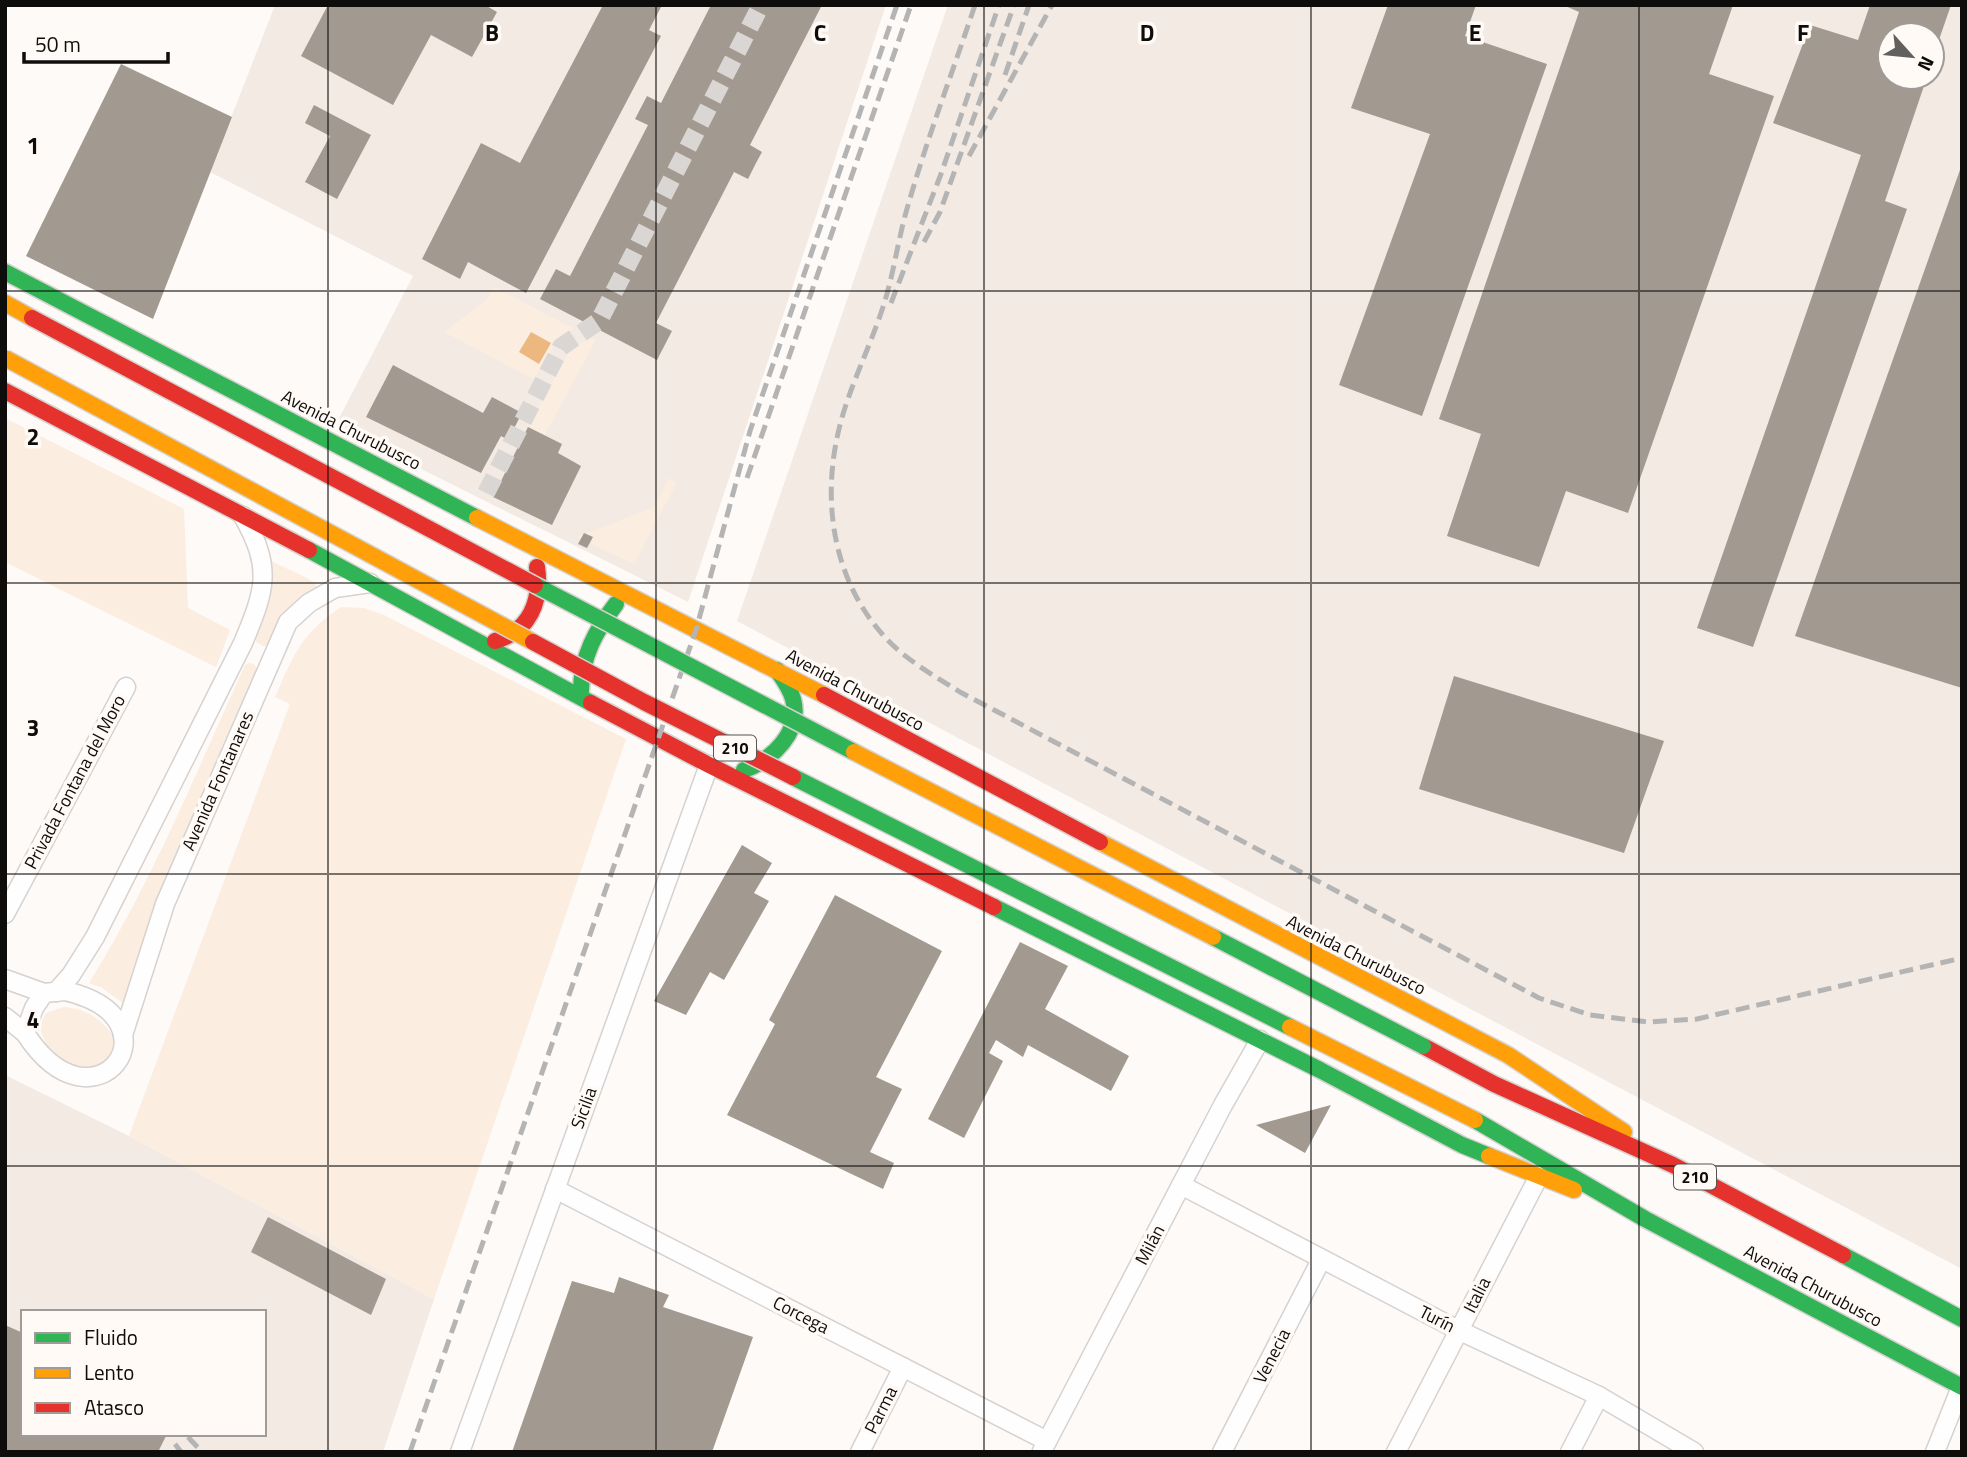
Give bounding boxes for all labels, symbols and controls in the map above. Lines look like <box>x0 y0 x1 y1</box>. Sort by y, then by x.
text: B <box>485 15 499 50</box>
text: C <box>814 15 826 50</box>
text: D <box>1140 15 1154 50</box>
text: E <box>1469 15 1481 50</box>
text: F <box>1797 15 1809 50</box>
scale bar <box>24 21 168 65</box>
north arrow <box>1876 21 1946 91</box>
text: 50 m <box>35 28 81 60</box>
text: N <box>1911 51 1943 76</box>
text: 1 <box>27 128 39 163</box>
street label: Avenida Churubusco <box>277 383 426 476</box>
text: 2 <box>27 419 39 454</box>
street label: Avenida Churubusco <box>781 642 929 738</box>
street label: Privada Fontana del Moro <box>17 690 132 874</box>
street label: Avenida Fontanares <box>175 707 260 855</box>
text: 3 <box>27 710 39 745</box>
road number: 210 <box>714 736 756 761</box>
street label: Avenida Churubusco <box>1282 908 1431 1001</box>
text: 4 <box>27 1002 39 1037</box>
street label: Sicilia <box>564 1083 604 1132</box>
road number: 210 <box>1674 1164 1716 1190</box>
street label: Milán <box>1128 1220 1171 1270</box>
street label: Avenida Churubusco <box>1739 1238 1887 1334</box>
street label: Italia <box>1456 1272 1497 1317</box>
street label: Corcega <box>768 1289 834 1340</box>
street label: Turín <box>1414 1298 1460 1339</box>
legend <box>21 1310 266 1436</box>
text: Fluido <box>84 1321 138 1353</box>
street label: Venecia <box>1246 1324 1297 1388</box>
text: Lento <box>84 1356 134 1388</box>
street label: Parma <box>857 1381 904 1438</box>
text: Atasco <box>84 1391 144 1423</box>

